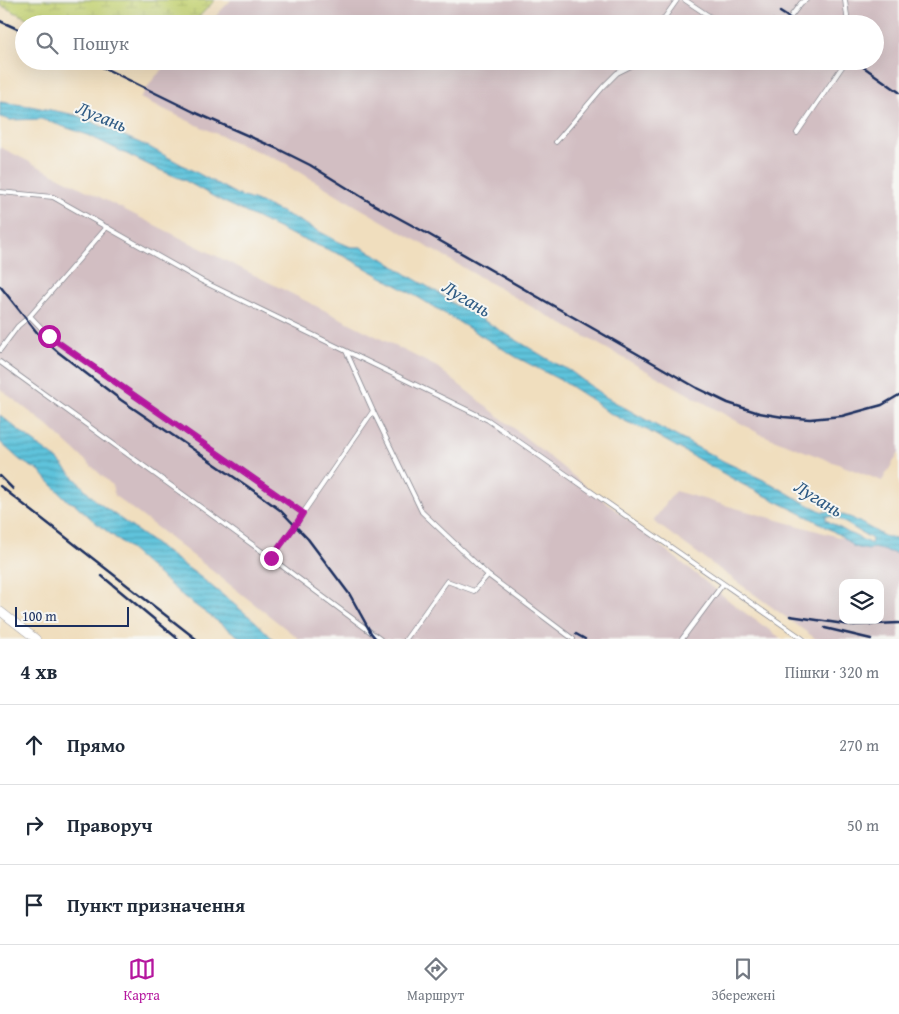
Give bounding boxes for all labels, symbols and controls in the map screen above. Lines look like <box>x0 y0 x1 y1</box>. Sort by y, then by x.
search box <box>15 15 884 70</box>
icon: search <box>33 29 61 57</box>
text: Пошук <box>73 29 129 57</box>
water label: Лугань <box>72 93 132 139</box>
water label: Лугань <box>437 272 497 324</box>
route start <box>38 325 61 348</box>
water label: Лугань <box>789 472 849 524</box>
route end <box>260 547 283 570</box>
map controls <box>839 579 884 624</box>
button: layers <box>839 579 884 624</box>
scale bar <box>15 604 129 627</box>
text: 100 m <box>22 606 57 626</box>
text: 4 хв <box>20 656 58 687</box>
text: Пішки · 320 m <box>785 660 879 684</box>
icon: ahead <box>20 731 48 759</box>
text: Прямо <box>67 731 125 759</box>
text: 270 m <box>839 733 879 757</box>
icon: right <box>20 811 48 839</box>
text: Праворуч <box>67 811 152 839</box>
text: 50 m <box>847 813 879 837</box>
icon: arrive <box>20 891 48 919</box>
text: Пункт призначення <box>67 891 245 919</box>
tab: Карта <box>124 955 160 1005</box>
tab: Маршрут <box>407 955 464 1005</box>
tab: Збережені <box>711 955 775 1005</box>

